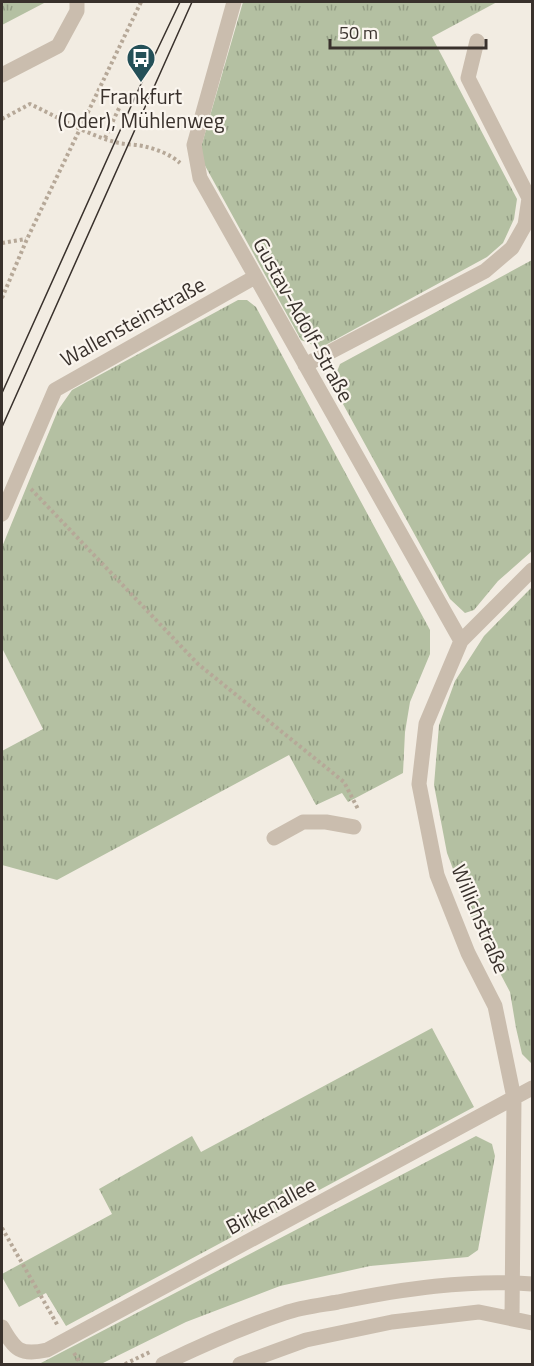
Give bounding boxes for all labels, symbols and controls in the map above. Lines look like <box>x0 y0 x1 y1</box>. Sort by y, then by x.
scale bar <box>330 12 486 50</box>
text: 50 m <box>339 19 378 46</box>
bus stop icon: Frankfurt (Oder), Mühlenweg <box>125 42 157 84</box>
place label: Frankfurt (Oder), Mühlenweg <box>58 80 225 136</box>
street label: Gustav-Adolf-Straße <box>245 231 362 408</box>
street label: Wallensteinstraße <box>54 268 211 374</box>
street label: Willichstraße <box>444 859 518 978</box>
street label: Birkenallee <box>220 1168 321 1242</box>

